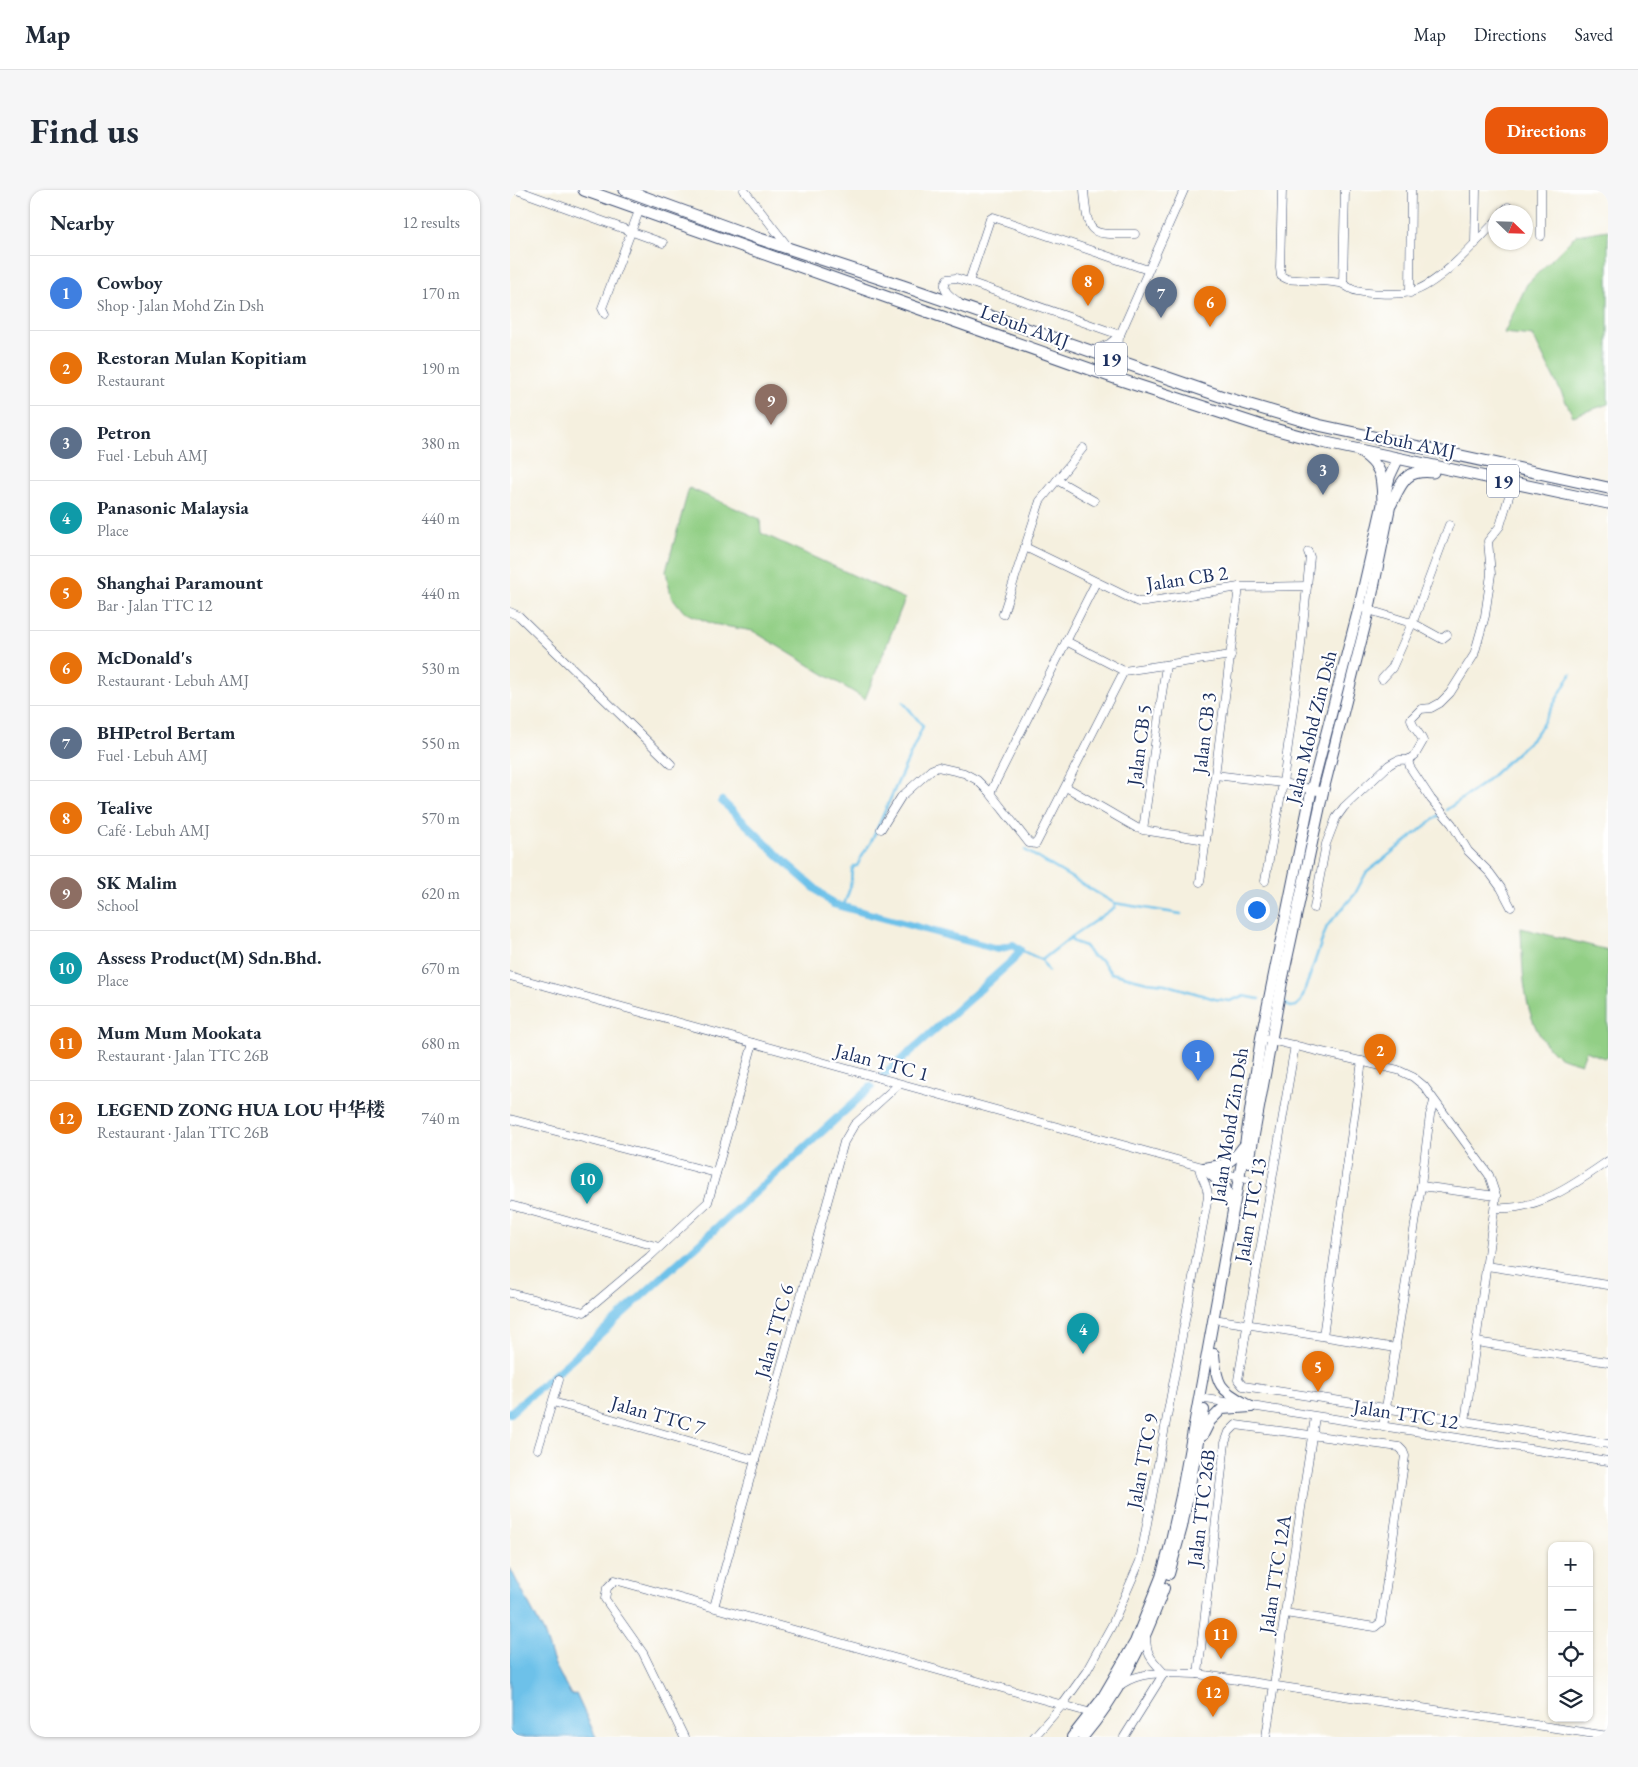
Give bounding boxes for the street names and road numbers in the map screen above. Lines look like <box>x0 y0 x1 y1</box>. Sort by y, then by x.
street label: Lebuh AMJ <box>977 298 1073 354</box>
road number: 19 <box>1095 342 1127 375</box>
street label: Lebuh AMJ <box>1362 420 1458 464</box>
road number: 19 <box>1487 464 1519 498</box>
street label: Jalan CB 2 <box>1143 559 1230 597</box>
street label: Jalan Mohd Zin Dsh <box>1279 648 1343 808</box>
street label: Jalan CB 3 <box>1186 691 1222 777</box>
street label: Jalan CB 5 <box>1120 703 1158 789</box>
street label: Jalan TTC 1 <box>830 1036 932 1087</box>
street label: Jalan Mohd Zin Dsh <box>1204 1045 1254 1207</box>
street label: Jalan TTC 13 <box>1228 1156 1272 1266</box>
street label: Jalan TTC 6 <box>748 1281 800 1383</box>
street label: Jalan TTC 7 <box>606 1389 708 1441</box>
street label: Jalan TTC 12 <box>1350 1393 1461 1435</box>
street label: Jalan TTC 9 <box>1120 1411 1164 1513</box>
street label: Jalan TTC 26B <box>1181 1448 1221 1570</box>
street label: Jalan TTC 12A <box>1252 1513 1297 1637</box>

